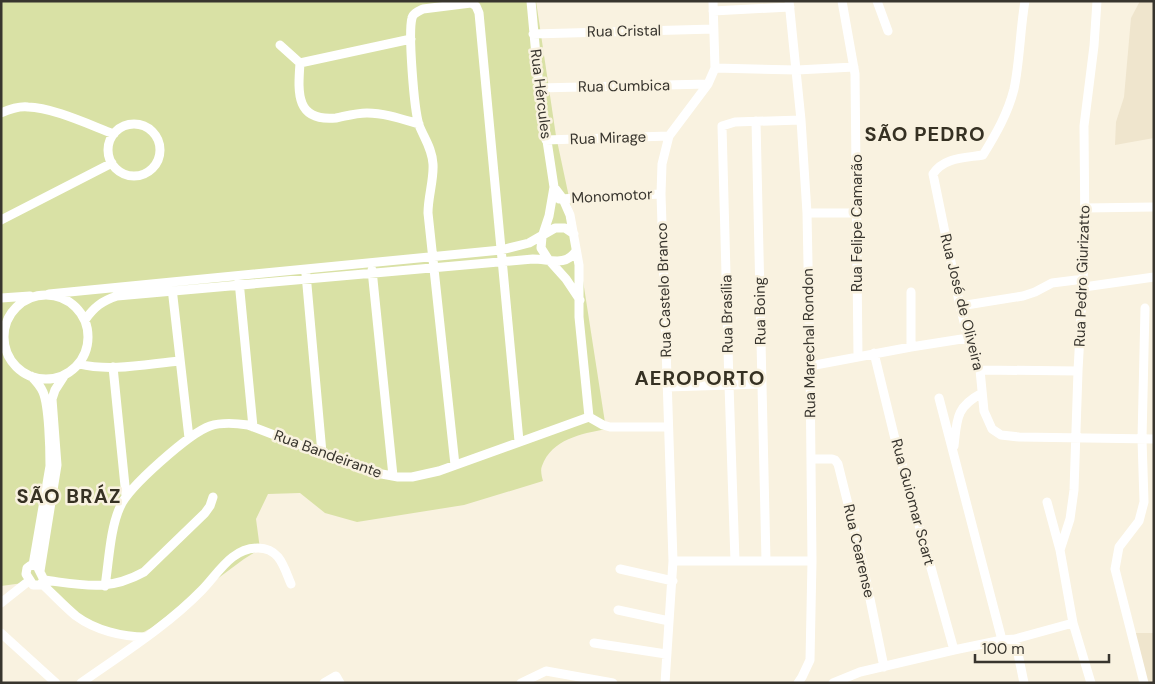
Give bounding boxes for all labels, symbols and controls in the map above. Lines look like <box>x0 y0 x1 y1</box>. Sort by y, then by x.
street label: Rua Cristal <box>587 20 661 42</box>
street label: Rua Hércules <box>526 48 556 140</box>
street label: Rua Cumbica <box>578 75 670 97</box>
district label: SÃO PEDRO <box>864 121 986 147</box>
street label: Rua Mirage <box>570 127 646 149</box>
street label: Rua Felipe Camarão <box>847 154 867 292</box>
street label: Monomotor <box>571 184 653 208</box>
street label: Rua Pedro Giurizatto <box>1070 205 1094 347</box>
street label: Rua Castelo Branco <box>652 222 676 358</box>
street label: Rua José de Oliveira <box>935 232 989 372</box>
street label: Rua Marechal Rondon <box>798 268 820 418</box>
street label: Rua Brasília <box>716 275 738 353</box>
street label: Rua Boing <box>749 277 771 345</box>
district label: AEROPORTO <box>635 365 765 391</box>
street label: Rua Bandeirante <box>271 425 385 483</box>
street label: Rua Guiomar Scart <box>887 437 940 568</box>
district label: SÃO BRÁZ <box>17 483 121 509</box>
street label: Rua Cearense <box>839 502 879 600</box>
scale bar <box>975 632 1109 664</box>
text: 100 m <box>982 639 1025 659</box>

